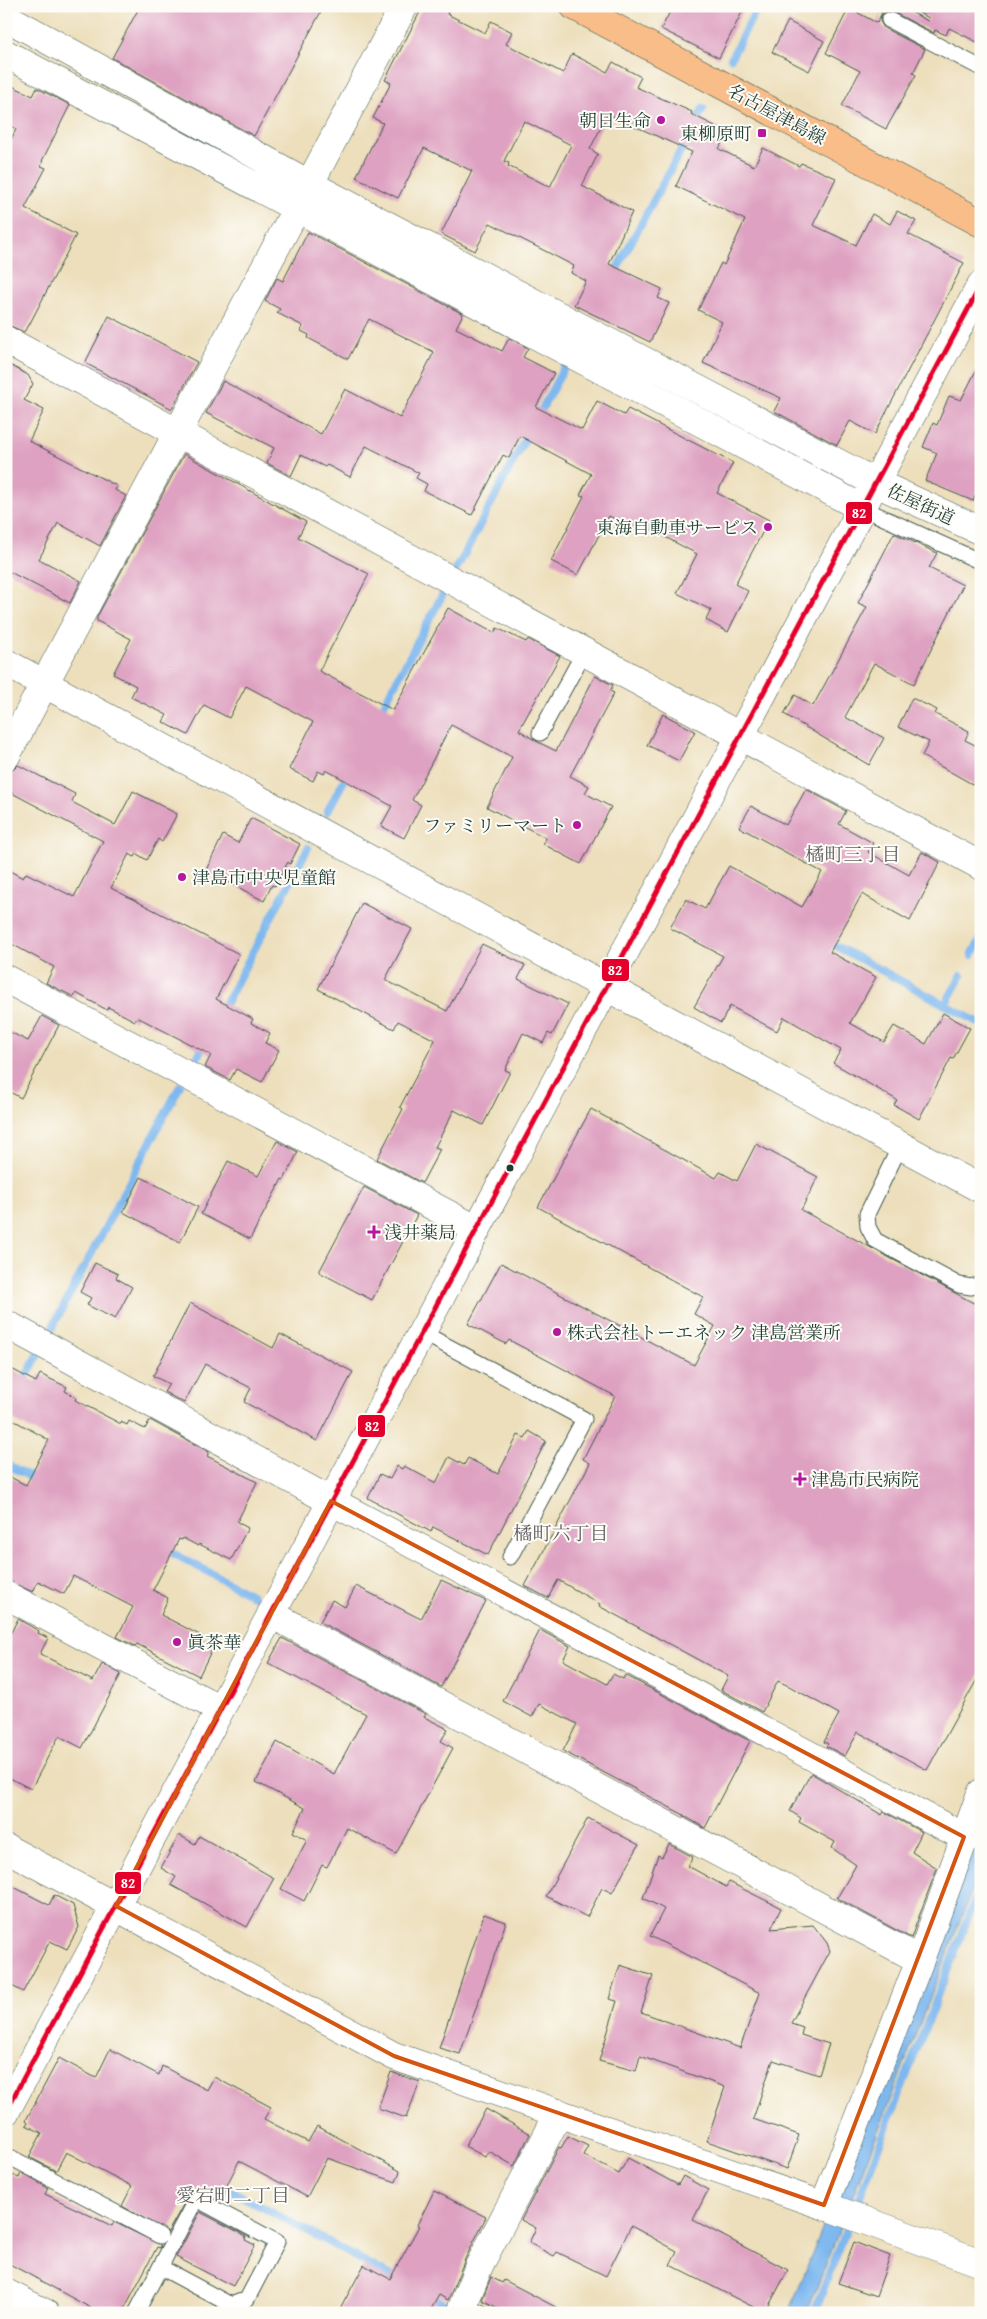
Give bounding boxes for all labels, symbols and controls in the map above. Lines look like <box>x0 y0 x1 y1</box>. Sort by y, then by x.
street label: 名古屋津島線 <box>723 77 831 151</box>
place label: 朝日生命 <box>579 107 651 134</box>
marker: 朝日生命 <box>655 114 667 126</box>
place label: 東柳原町 <box>680 120 752 147</box>
marker: 東柳原町 <box>756 127 768 139</box>
street label: 佐屋街道 <box>883 477 959 531</box>
line badge: 82 <box>845 501 873 525</box>
text: 82 <box>852 503 866 523</box>
place label: 東海自動車サービス <box>596 514 758 541</box>
marker: 東海自動車サービス <box>762 521 774 533</box>
place label: ファミリーマート <box>423 812 567 839</box>
marker: ファミリーマート <box>571 819 583 831</box>
district label: 橘町三丁目 <box>805 840 901 868</box>
place label: 津島市中央児童館 <box>192 864 336 891</box>
marker: 津島市中央児童館 <box>176 871 188 883</box>
line badge: 82 <box>601 958 630 982</box>
text: 82 <box>608 960 622 980</box>
unlabelled marker <box>505 1163 515 1173</box>
place label: 浅井薬局 <box>384 1219 456 1246</box>
marker: 浅井薬局 <box>368 1226 380 1238</box>
place label: 株式会社トーエネック 津島営業所 <box>567 1319 841 1346</box>
marker: 株式会社トーエネック 津島営業所 <box>551 1326 563 1338</box>
line badge: 82 <box>357 1414 386 1438</box>
text: 82 <box>365 1416 379 1436</box>
place label: 津島市民病院 <box>811 1466 919 1493</box>
marker: 津島市民病院 <box>793 1472 807 1486</box>
district label: 橘町六丁目 <box>513 1519 609 1547</box>
place label: 眞茶華 <box>187 1629 241 1656</box>
marker: 眞茶華 <box>171 1636 183 1648</box>
line badge: 82 <box>114 1871 142 1895</box>
text: 82 <box>121 1873 135 1893</box>
district label: 愛宕町二丁目 <box>176 2181 290 2209</box>

